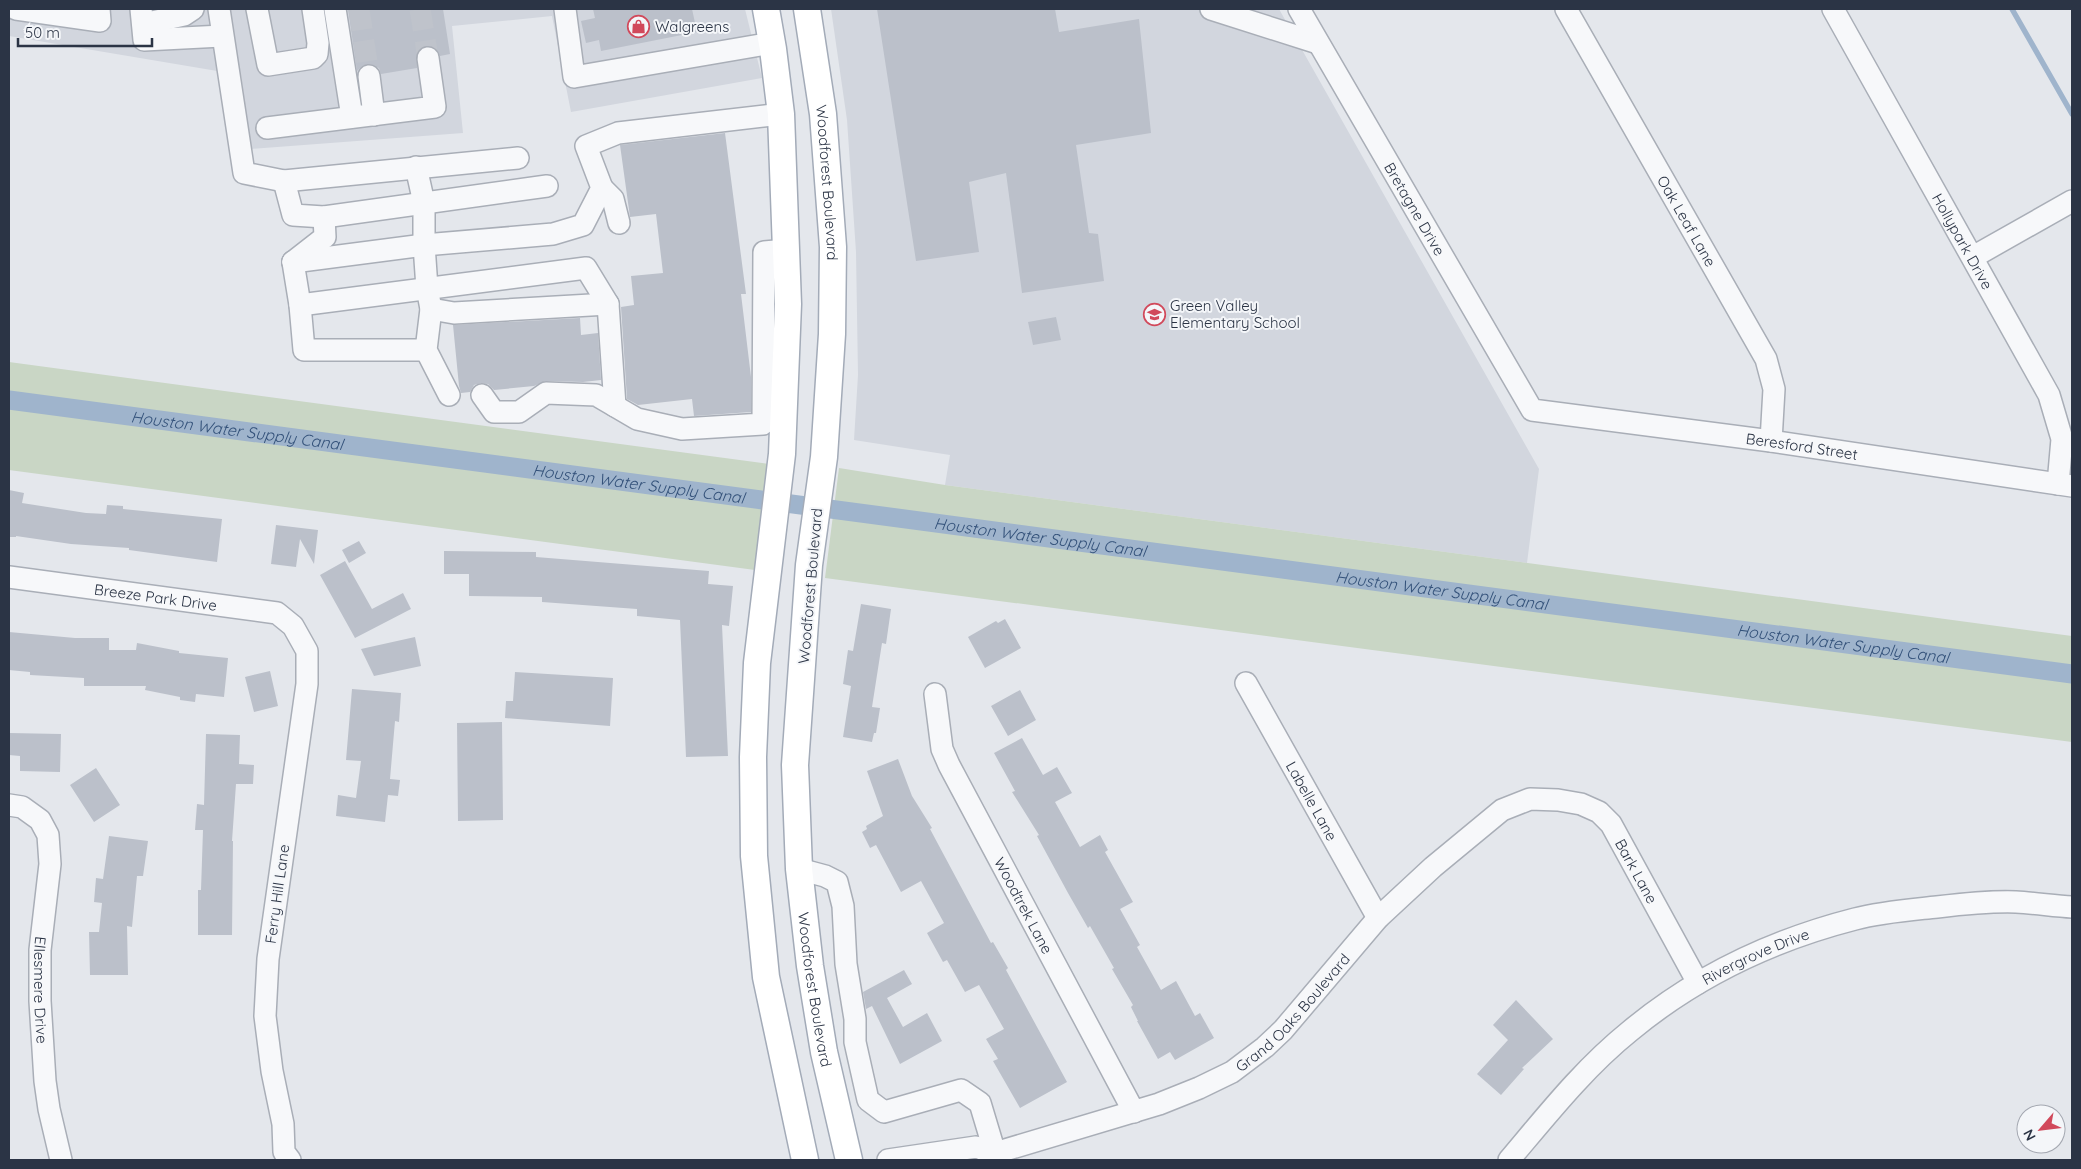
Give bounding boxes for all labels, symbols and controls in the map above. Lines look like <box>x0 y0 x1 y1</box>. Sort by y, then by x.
shop icon: Walgreens <box>627 14 651 38</box>
scale bar <box>18 15 151 47</box>
place label: Walgreens <box>655 17 729 36</box>
text: 50 m <box>25 23 60 42</box>
street label: Woodforest Boulevard <box>812 103 843 261</box>
street label: Bretagne Drive <box>1381 159 1450 259</box>
street label: Oak Leaf Lane <box>1653 172 1721 270</box>
street label: Hollypark Drive <box>1928 190 1997 293</box>
place label: Green Valley Elementary School <box>1170 296 1300 332</box>
school or university icon: Green Valley Elementary School <box>1142 302 1166 326</box>
water label: Houston Water Supply Canal <box>130 406 347 455</box>
street label: Beresford Street <box>1745 428 1859 463</box>
water label: Houston Water Supply Canal <box>531 460 748 508</box>
street label: Woodforest Boulevard <box>794 507 826 665</box>
water label: Houston Water Supply Canal <box>933 513 1149 561</box>
water label: Houston Water Supply Canal <box>1334 566 1551 615</box>
street label: Breeze Park Drive <box>93 579 218 614</box>
water label: Houston Water Supply Canal <box>1736 620 1952 668</box>
street label: Labelle Lane <box>1282 758 1342 844</box>
street label: Bark Lane <box>1611 835 1662 907</box>
street label: Ferry Hill Lane <box>261 843 293 945</box>
street label: Woodtrek Lane <box>990 854 1057 957</box>
street label: Woodforest Boulevard <box>794 911 837 1069</box>
street label: Rivergrove Drive <box>1698 924 1811 989</box>
street label: Ellesmere Drive <box>31 935 52 1044</box>
street label: Grand Oaks Boulevard <box>1231 949 1353 1076</box>
north arrow <box>2016 1104 2066 1154</box>
text: N <box>2019 1126 2040 1144</box>

